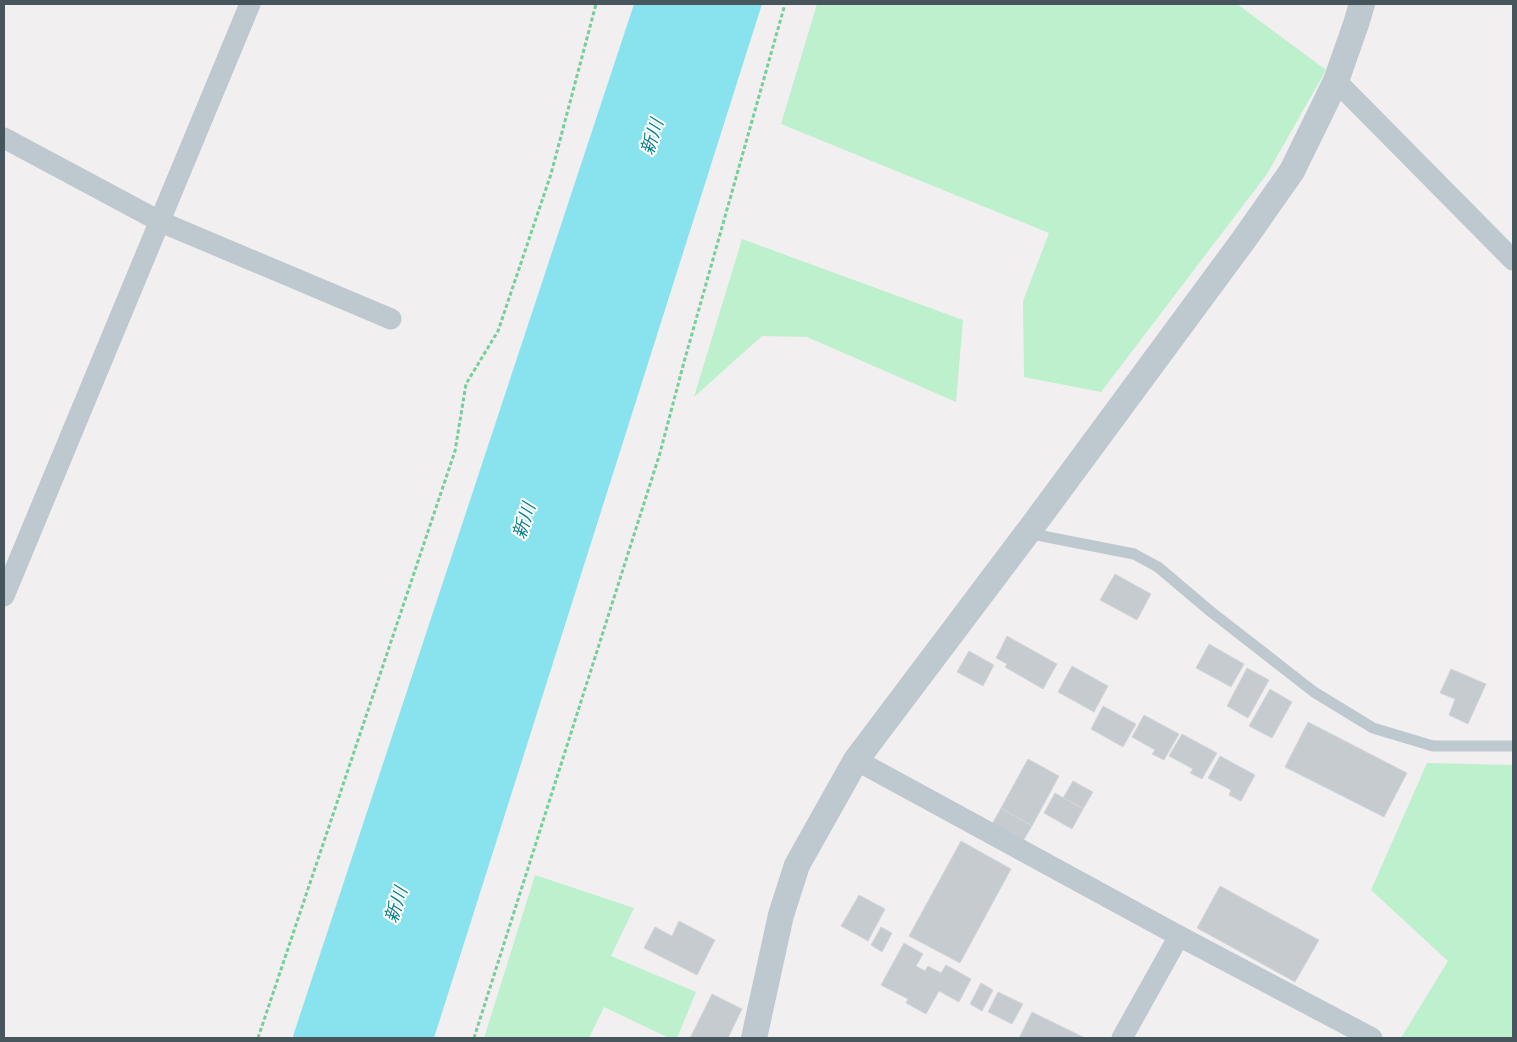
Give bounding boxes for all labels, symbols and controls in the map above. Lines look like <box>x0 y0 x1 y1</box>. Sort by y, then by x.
water label: 新川 <box>635 114 669 158</box>
water label: 新川 <box>507 498 541 542</box>
water label: 新川 <box>379 882 413 926</box>

